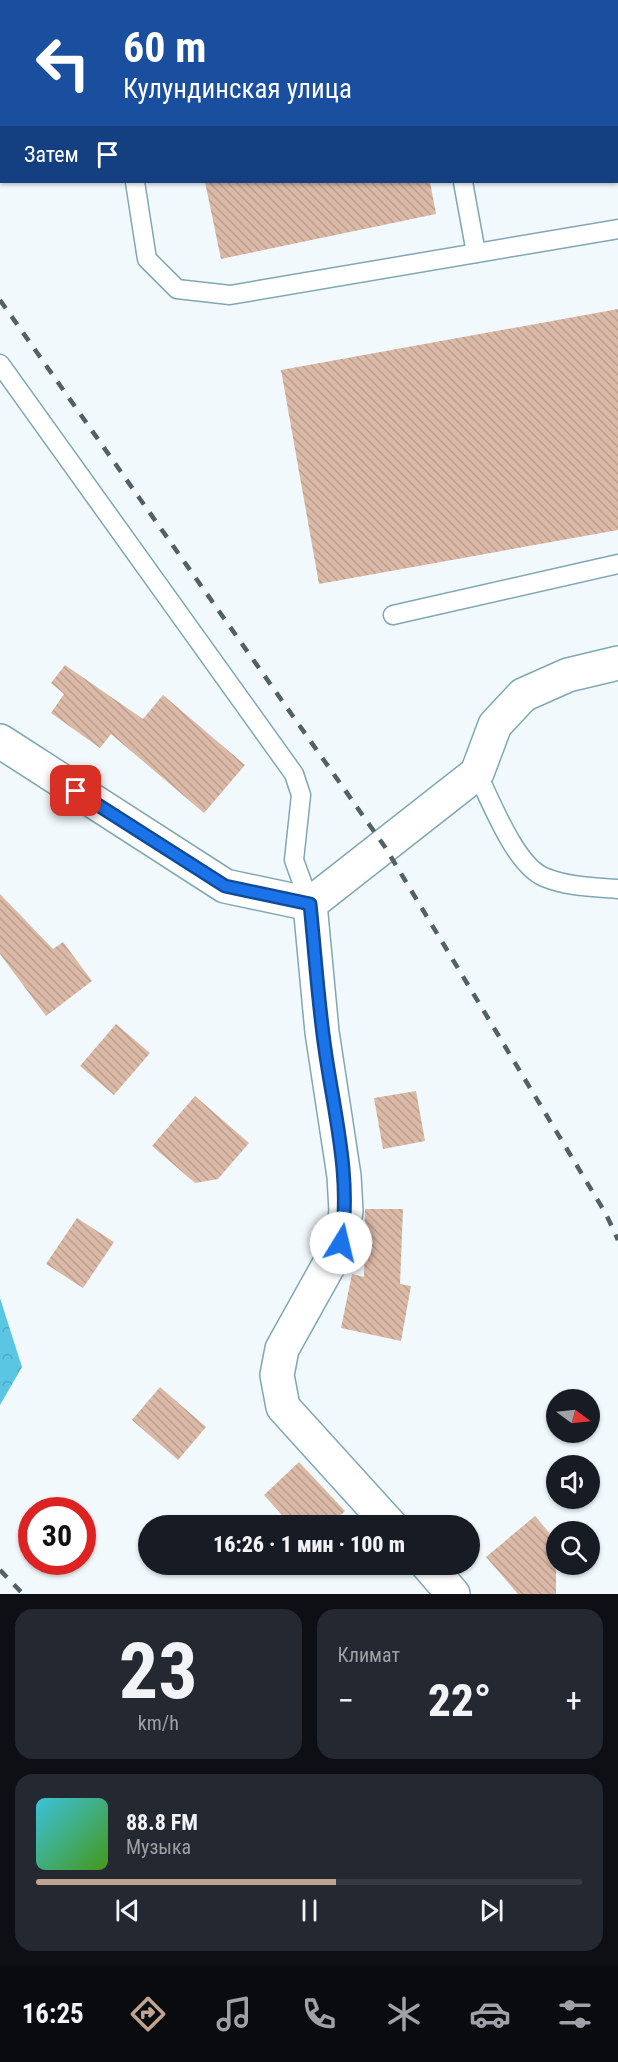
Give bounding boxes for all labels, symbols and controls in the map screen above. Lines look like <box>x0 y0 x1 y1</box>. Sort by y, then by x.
text: 60 m <box>123 23 206 72</box>
icon: left <box>24 24 102 102</box>
text: Кулундинская улица <box>123 73 352 105</box>
icon: arrive <box>91 138 124 171</box>
text: Затем <box>24 142 79 167</box>
pin <box>50 765 101 816</box>
icon: arrive <box>59 774 92 807</box>
position arrow <box>309 1211 373 1275</box>
north arrow <box>546 1389 600 1443</box>
map controls <box>546 1389 600 1575</box>
button: sound <box>546 1455 600 1509</box>
speed limit sign: 30 <box>18 1497 96 1575</box>
button: search <box>546 1521 600 1575</box>
text: 16:26 · 1 мин · 100 m <box>213 1532 405 1557</box>
text: 23 <box>119 1626 198 1717</box>
text: Климат <box>338 1643 400 1667</box>
text: 22° <box>428 1674 492 1727</box>
text: − <box>338 1681 354 1720</box>
text: + <box>566 1681 582 1720</box>
text: km/h <box>138 1711 179 1735</box>
text: 88.8 FM <box>126 1810 198 1835</box>
text: Музыка <box>126 1835 191 1859</box>
icon: previous <box>111 1894 144 1927</box>
icon: pause <box>293 1894 326 1927</box>
icon: next <box>475 1894 508 1927</box>
icon: directions <box>127 1993 169 2035</box>
icon: music <box>213 1993 255 2035</box>
icon: phone <box>298 1993 340 2035</box>
icon: climate <box>383 1993 425 2035</box>
icon: car <box>469 1993 511 2035</box>
icon: filters <box>554 1993 596 2035</box>
text: 16:25 <box>22 1998 84 2030</box>

